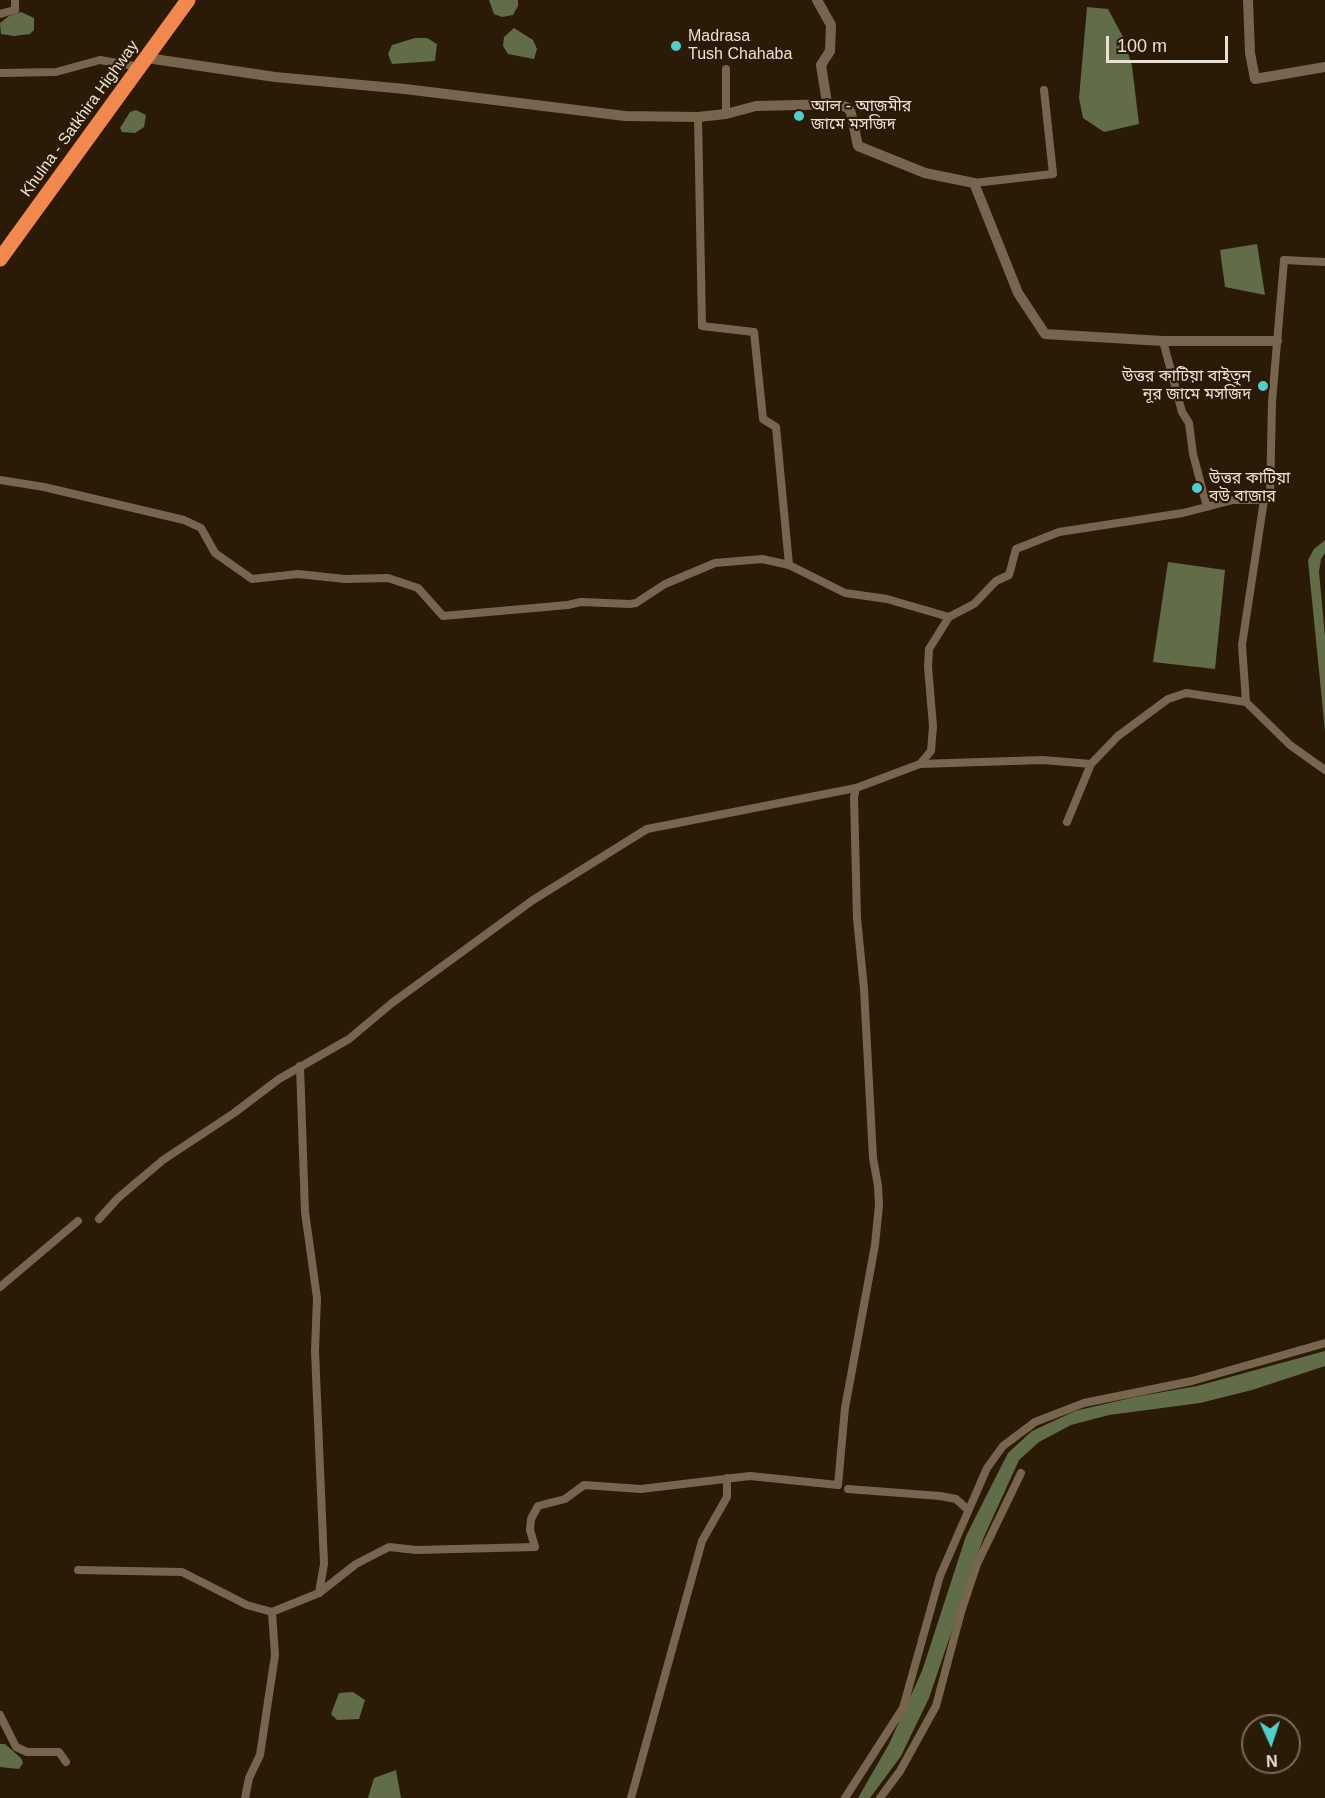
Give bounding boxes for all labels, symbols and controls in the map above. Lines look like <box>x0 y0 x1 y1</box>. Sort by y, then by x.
scale bar <box>1109 24 1230 62</box>
place label: Madrasa Tush Chahaba <box>688 27 792 65</box>
text: 100 m <box>1117 36 1167 56</box>
street label: Khulna - Satkhira Highway <box>17 37 143 201</box>
marker: Madrasa Tush Chahaba <box>669 39 683 53</box>
place label: আল - আজমীর জামে মসজিদ <box>811 97 911 135</box>
marker: আল - আজমীর জামে মসজিদ <box>792 109 806 123</box>
place label: উত্তর কাটিয়া বাইতুন নূর জামে মসজিদ <box>1122 367 1251 405</box>
marker: উত্তর কাটিয়া বাইতুন নূর জামে মসজিদ <box>1256 379 1270 393</box>
place label: উত্তর কাটিয়া বউ বাজার <box>1209 469 1290 507</box>
marker: উত্তর কাটিয়া বউ বাজার <box>1190 481 1204 495</box>
north arrow <box>1241 1714 1301 1774</box>
text: N <box>1266 1752 1278 1769</box>

